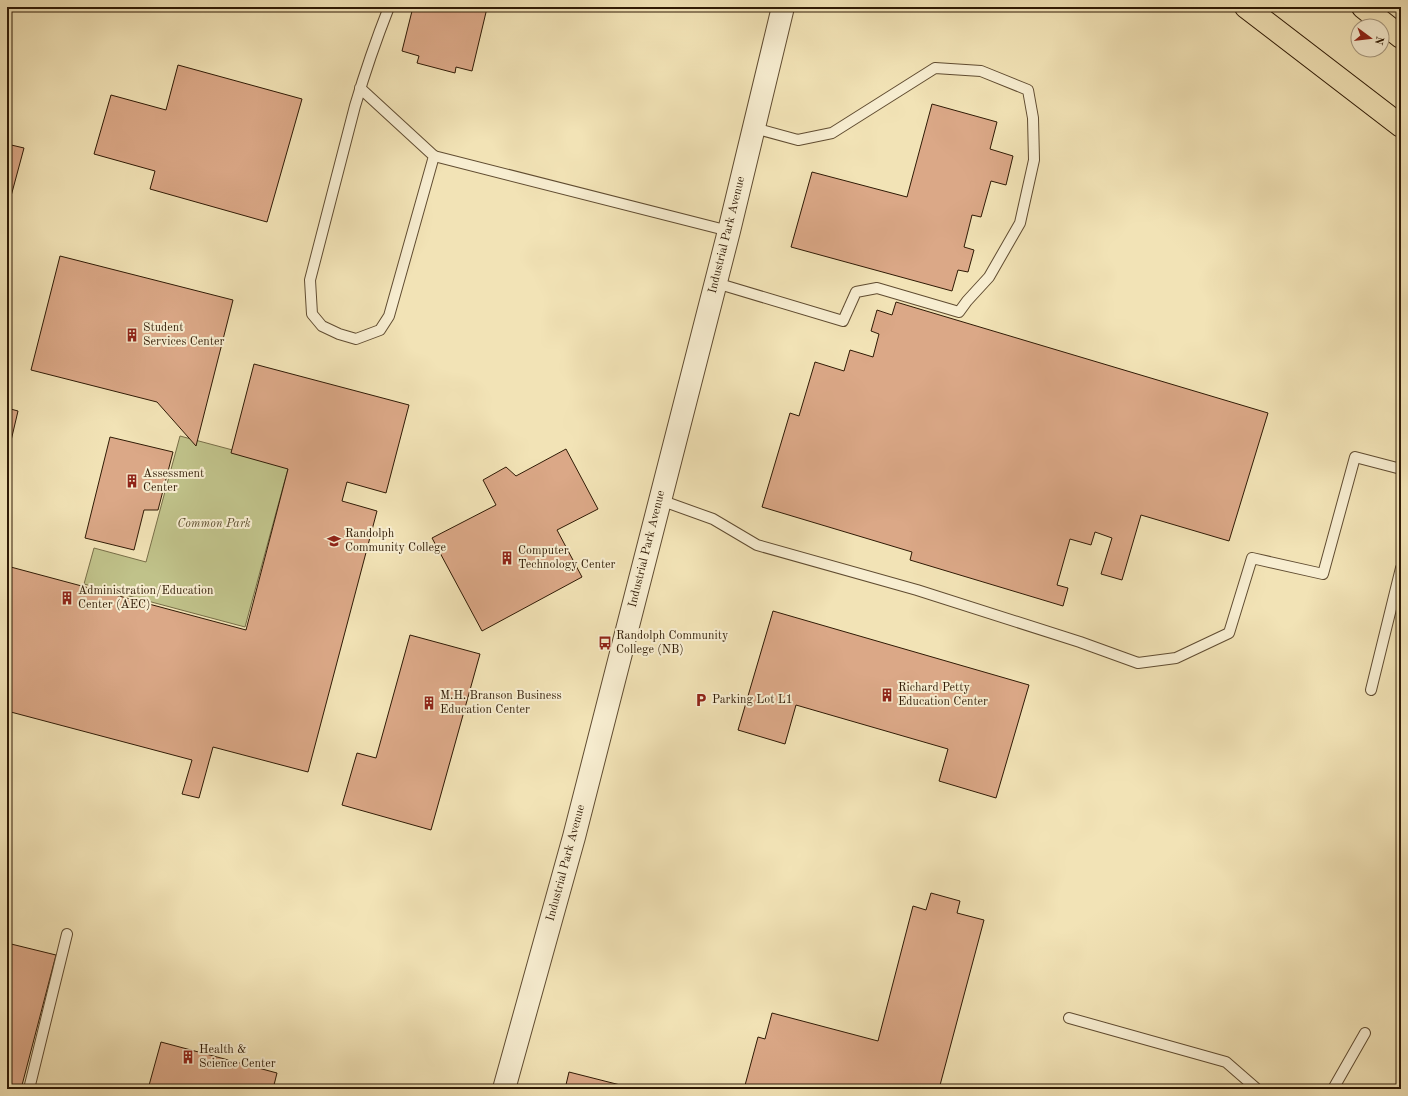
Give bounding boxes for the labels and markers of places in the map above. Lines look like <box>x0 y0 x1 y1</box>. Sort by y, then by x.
place label: Student Services Center <box>143 322 225 348</box>
building icon: Student Services Center <box>124 327 140 343</box>
place label: Assessment Center <box>143 468 204 494</box>
building icon: Assessment Center <box>124 473 140 489</box>
place label: Randolph Community College <box>345 528 447 554</box>
school or university icon: Randolph Community College <box>326 533 342 549</box>
place label: Computer Technology Center <box>518 545 616 571</box>
building icon: Computer Technology Center <box>499 550 515 566</box>
place label: Administration/Education Center (AEC) <box>78 585 214 611</box>
building icon: Administration/Education Center (AEC) <box>59 590 75 606</box>
place label: Randolph Community College (NB) <box>616 630 729 656</box>
bus stop icon: Randolph Community College (NB) <box>597 635 613 651</box>
place label: Richard Petty Education Center <box>898 682 988 708</box>
building icon: Richard Petty Education Center <box>879 687 895 703</box>
place label: M.H. Branson Business Education Center <box>440 690 562 716</box>
parking icon: Parking Lot L1 <box>693 692 709 708</box>
place label: Parking Lot L1 <box>712 694 793 706</box>
building icon: M.H. Branson Business Education Center <box>421 695 437 711</box>
place label: Health & Science Center <box>199 1044 276 1070</box>
building icon: Health & Science Center <box>180 1049 196 1065</box>

